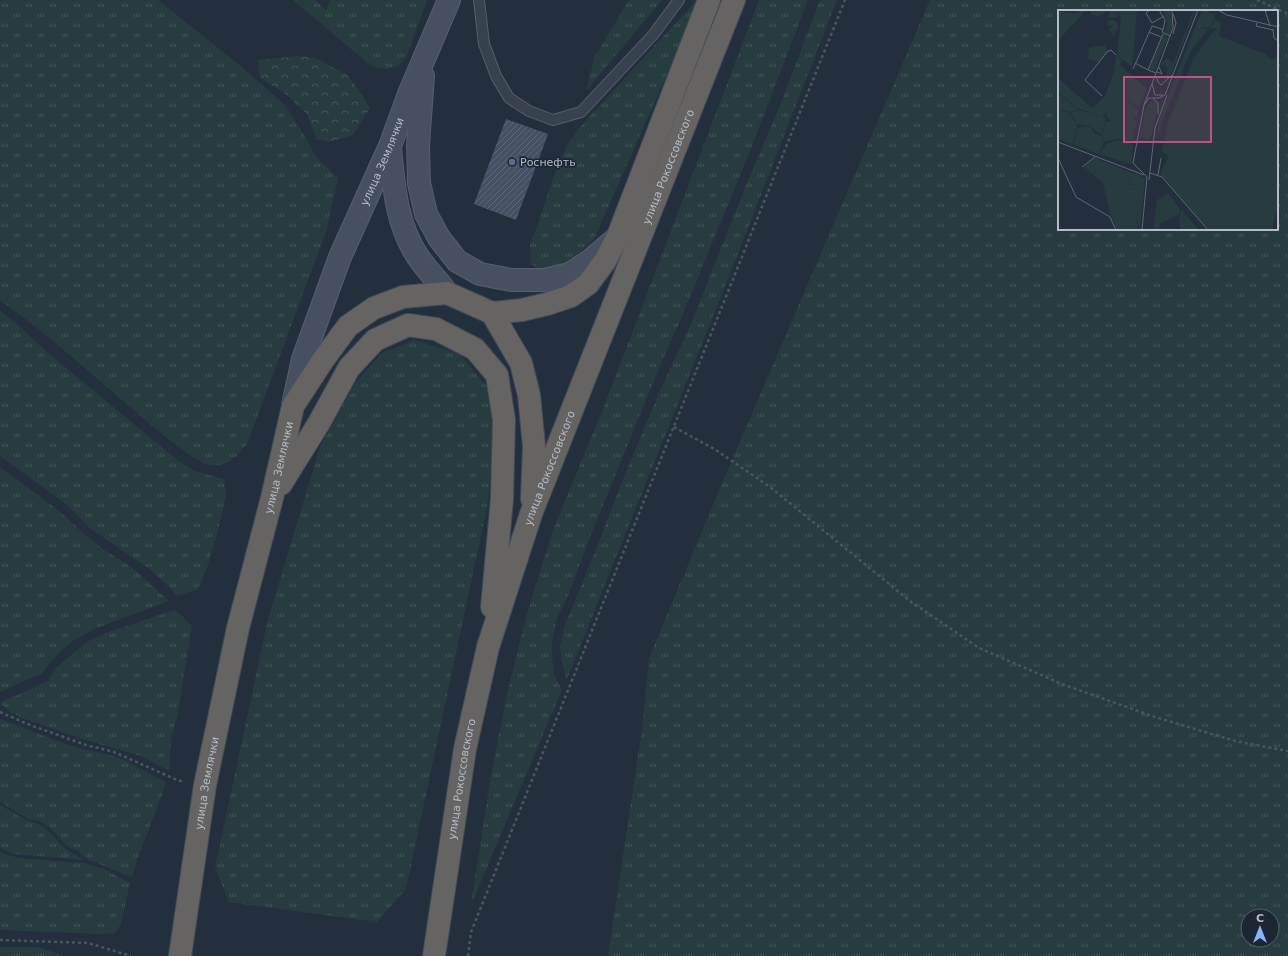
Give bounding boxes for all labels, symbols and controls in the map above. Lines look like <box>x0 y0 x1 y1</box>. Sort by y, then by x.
inset map <box>1058 10 1278 230</box>
street label: улица Рокоссовского <box>640 107 697 226</box>
street label: улица Землячки <box>358 116 406 208</box>
place label: Роснефть <box>520 156 576 169</box>
marker: Роснефть <box>507 157 517 167</box>
street label: улица Рокоссовского <box>521 408 578 527</box>
street label: улица Землячки <box>262 420 296 515</box>
street label: улица Рокоссовского <box>445 717 478 841</box>
street label: улица Землячки <box>192 735 222 831</box>
north arrow <box>1240 908 1280 948</box>
text: С <box>1256 912 1264 925</box>

